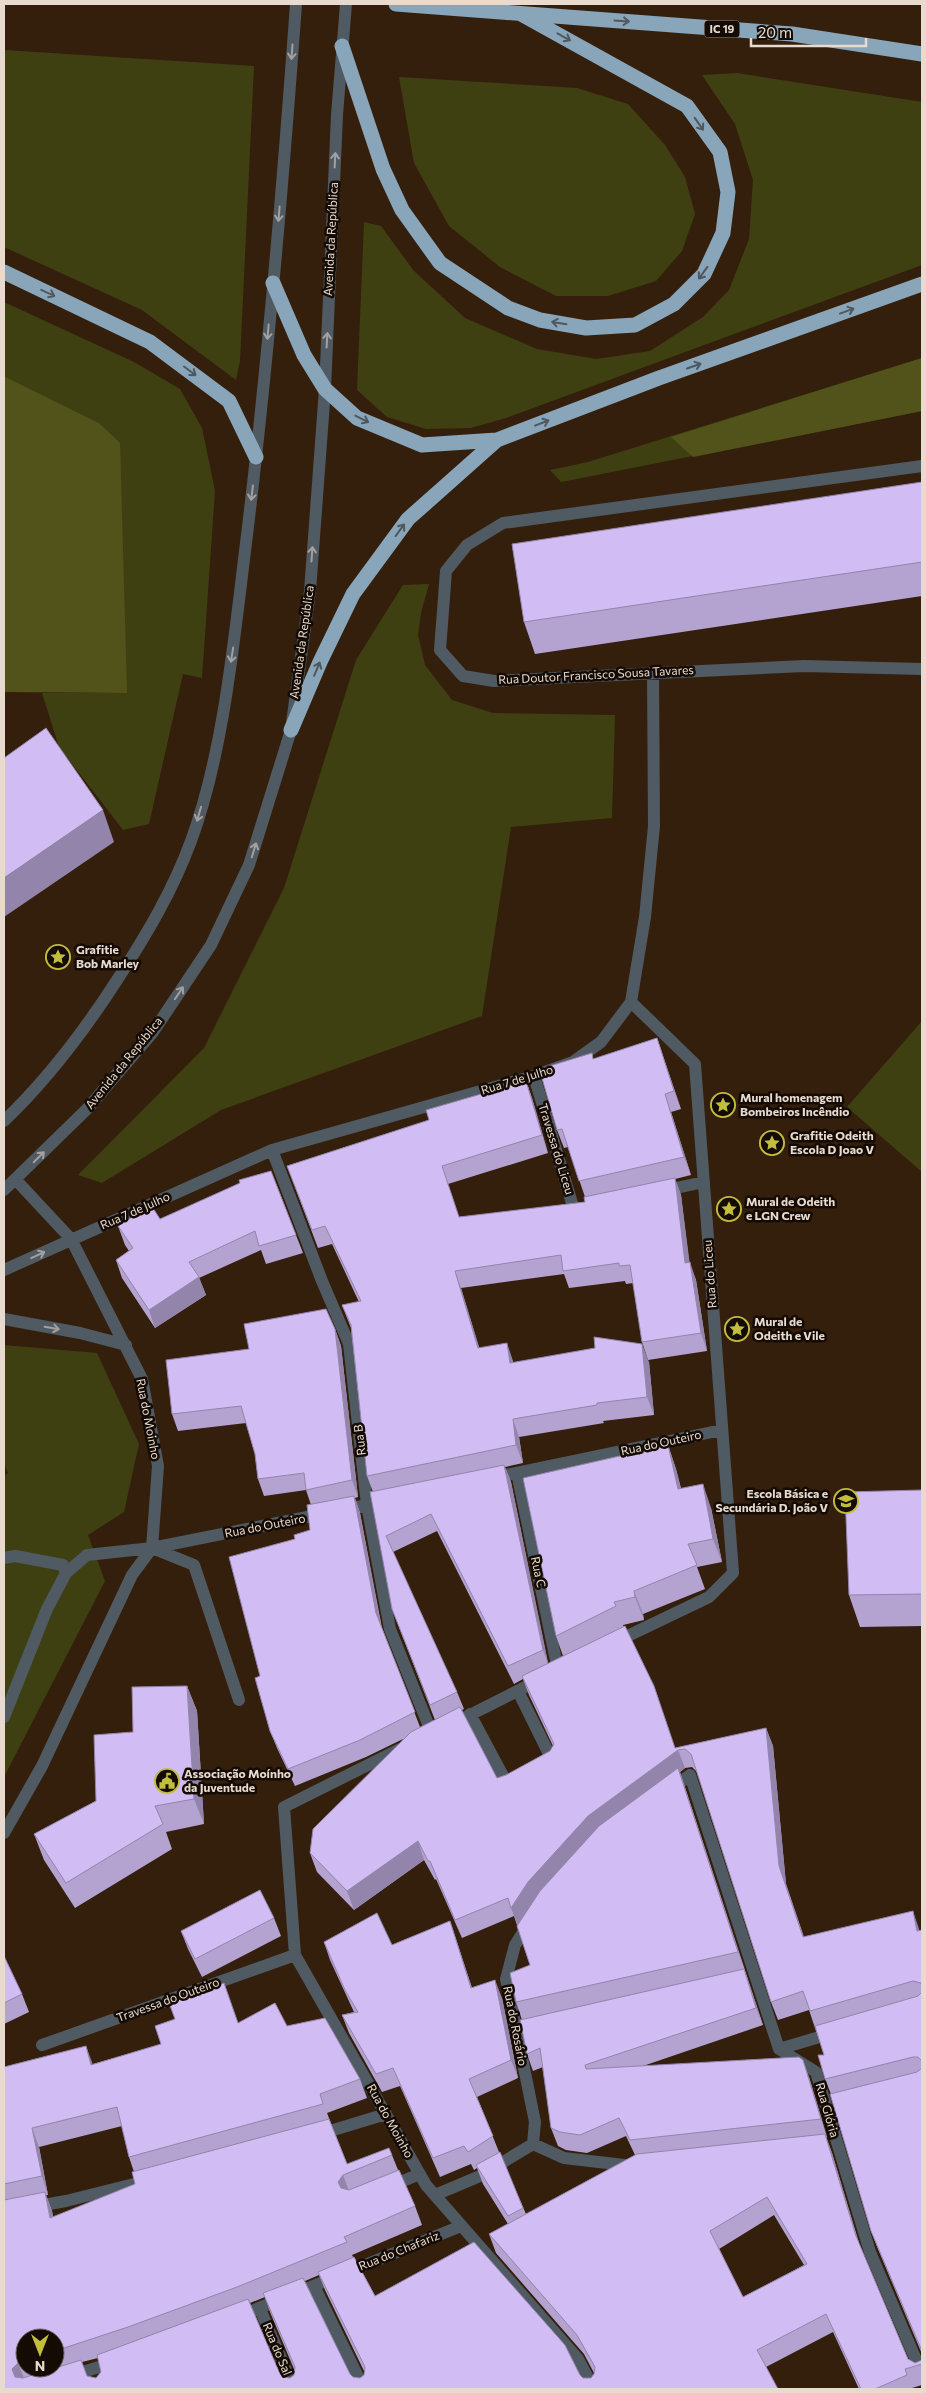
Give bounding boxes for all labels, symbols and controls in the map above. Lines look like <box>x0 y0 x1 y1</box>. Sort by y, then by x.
scale bar <box>751 15 866 47</box>
one-way arrow <box>614 17 630 26</box>
road number: IC 19 <box>704 20 740 38</box>
text: 20 m <box>758 23 792 41</box>
one-way arrow <box>556 33 571 42</box>
one-way arrow <box>288 44 297 60</box>
one-way arrow <box>694 116 704 130</box>
one-way arrow <box>330 152 339 168</box>
street label: Avenida da República <box>320 182 340 296</box>
one-way arrow <box>275 206 284 222</box>
one-way arrow <box>697 266 708 279</box>
one-way arrow <box>40 289 55 298</box>
one-way arrow <box>839 306 854 315</box>
one-way arrow <box>552 318 568 328</box>
one-way arrow <box>263 324 273 340</box>
one-way arrow <box>322 332 331 348</box>
one-way arrow <box>686 361 702 370</box>
one-way arrow <box>183 366 196 377</box>
one-way arrow <box>354 415 369 424</box>
one-way arrow <box>534 418 549 427</box>
one-way arrow <box>247 485 257 501</box>
one-way arrow <box>394 524 405 537</box>
one-way arrow <box>308 547 317 563</box>
street label: Avenida da República <box>286 584 316 699</box>
one-way arrow <box>226 646 236 662</box>
one-way arrow <box>312 662 322 677</box>
street label: Rua Doutor Francisco Sousa Tavares <box>498 662 694 686</box>
one-way arrow <box>194 805 204 821</box>
one-way arrow <box>249 842 259 858</box>
place label: Grafitie Bob Marley <box>76 942 140 970</box>
place icon: Grafitie Bob Marley <box>45 944 71 970</box>
one-way arrow <box>174 987 184 1001</box>
street label: Avenida da República <box>82 1014 165 1111</box>
street label: Rua 7 de Julho <box>479 1061 555 1098</box>
place label: Mural homenagem Bombeiros Incêndio <box>740 1090 849 1118</box>
place icon: Mural homenagem Bombeiros Incêndio <box>710 1092 736 1118</box>
street label: Travessa do Liceu <box>536 1101 577 1196</box>
place label: Grafitie Odeith Escola D Joao V <box>790 1128 874 1157</box>
place icon: Grafitie Odeith Escola D Joao V <box>759 1130 785 1156</box>
one-way arrow <box>33 1151 45 1163</box>
street label: Rua 7 de Julho <box>98 1188 172 1233</box>
place label: Mural de Odeith e LGN Crew <box>746 1194 835 1222</box>
place icon: Mural de Odeith e LGN Crew <box>716 1196 742 1222</box>
street label: Rua do Liceu <box>700 1239 718 1309</box>
one-way arrow <box>30 1250 45 1259</box>
place label: Mural de Odeith e Vile <box>754 1314 825 1342</box>
place icon: Mural de Odeith e Vile <box>724 1316 750 1342</box>
one-way arrow <box>43 1323 59 1333</box>
street label: Rua do Moinho <box>134 1377 164 1461</box>
street label: Rua B <box>350 1424 368 1456</box>
street label: Rua do Outeiro <box>619 1427 702 1457</box>
place label: Escola Básica e Secundária D. João V <box>715 1486 828 1515</box>
school or university icon: Escola Básica e Secundária D. João V <box>833 1488 859 1514</box>
street label: Rua do Outeiro <box>223 1510 306 1540</box>
street label: Rua C <box>529 1555 549 1589</box>
place label: Associação Moínho da Juventude <box>184 1766 291 1795</box>
public building icon: Associação Moínho da Juventude <box>154 1768 180 1794</box>
street label: Travessa do Outeiro <box>114 1974 221 2024</box>
street label: Rua do Rosário <box>501 1985 531 2067</box>
street label: Rua do Moinho <box>365 2081 417 2160</box>
street label: Rua Glória <box>813 2081 842 2139</box>
street label: Rua do Chafariz <box>356 2228 441 2273</box>
street label: Rua do Sal <box>261 2320 295 2377</box>
north arrow <box>15 2328 65 2378</box>
text: N <box>35 2358 45 2375</box>

